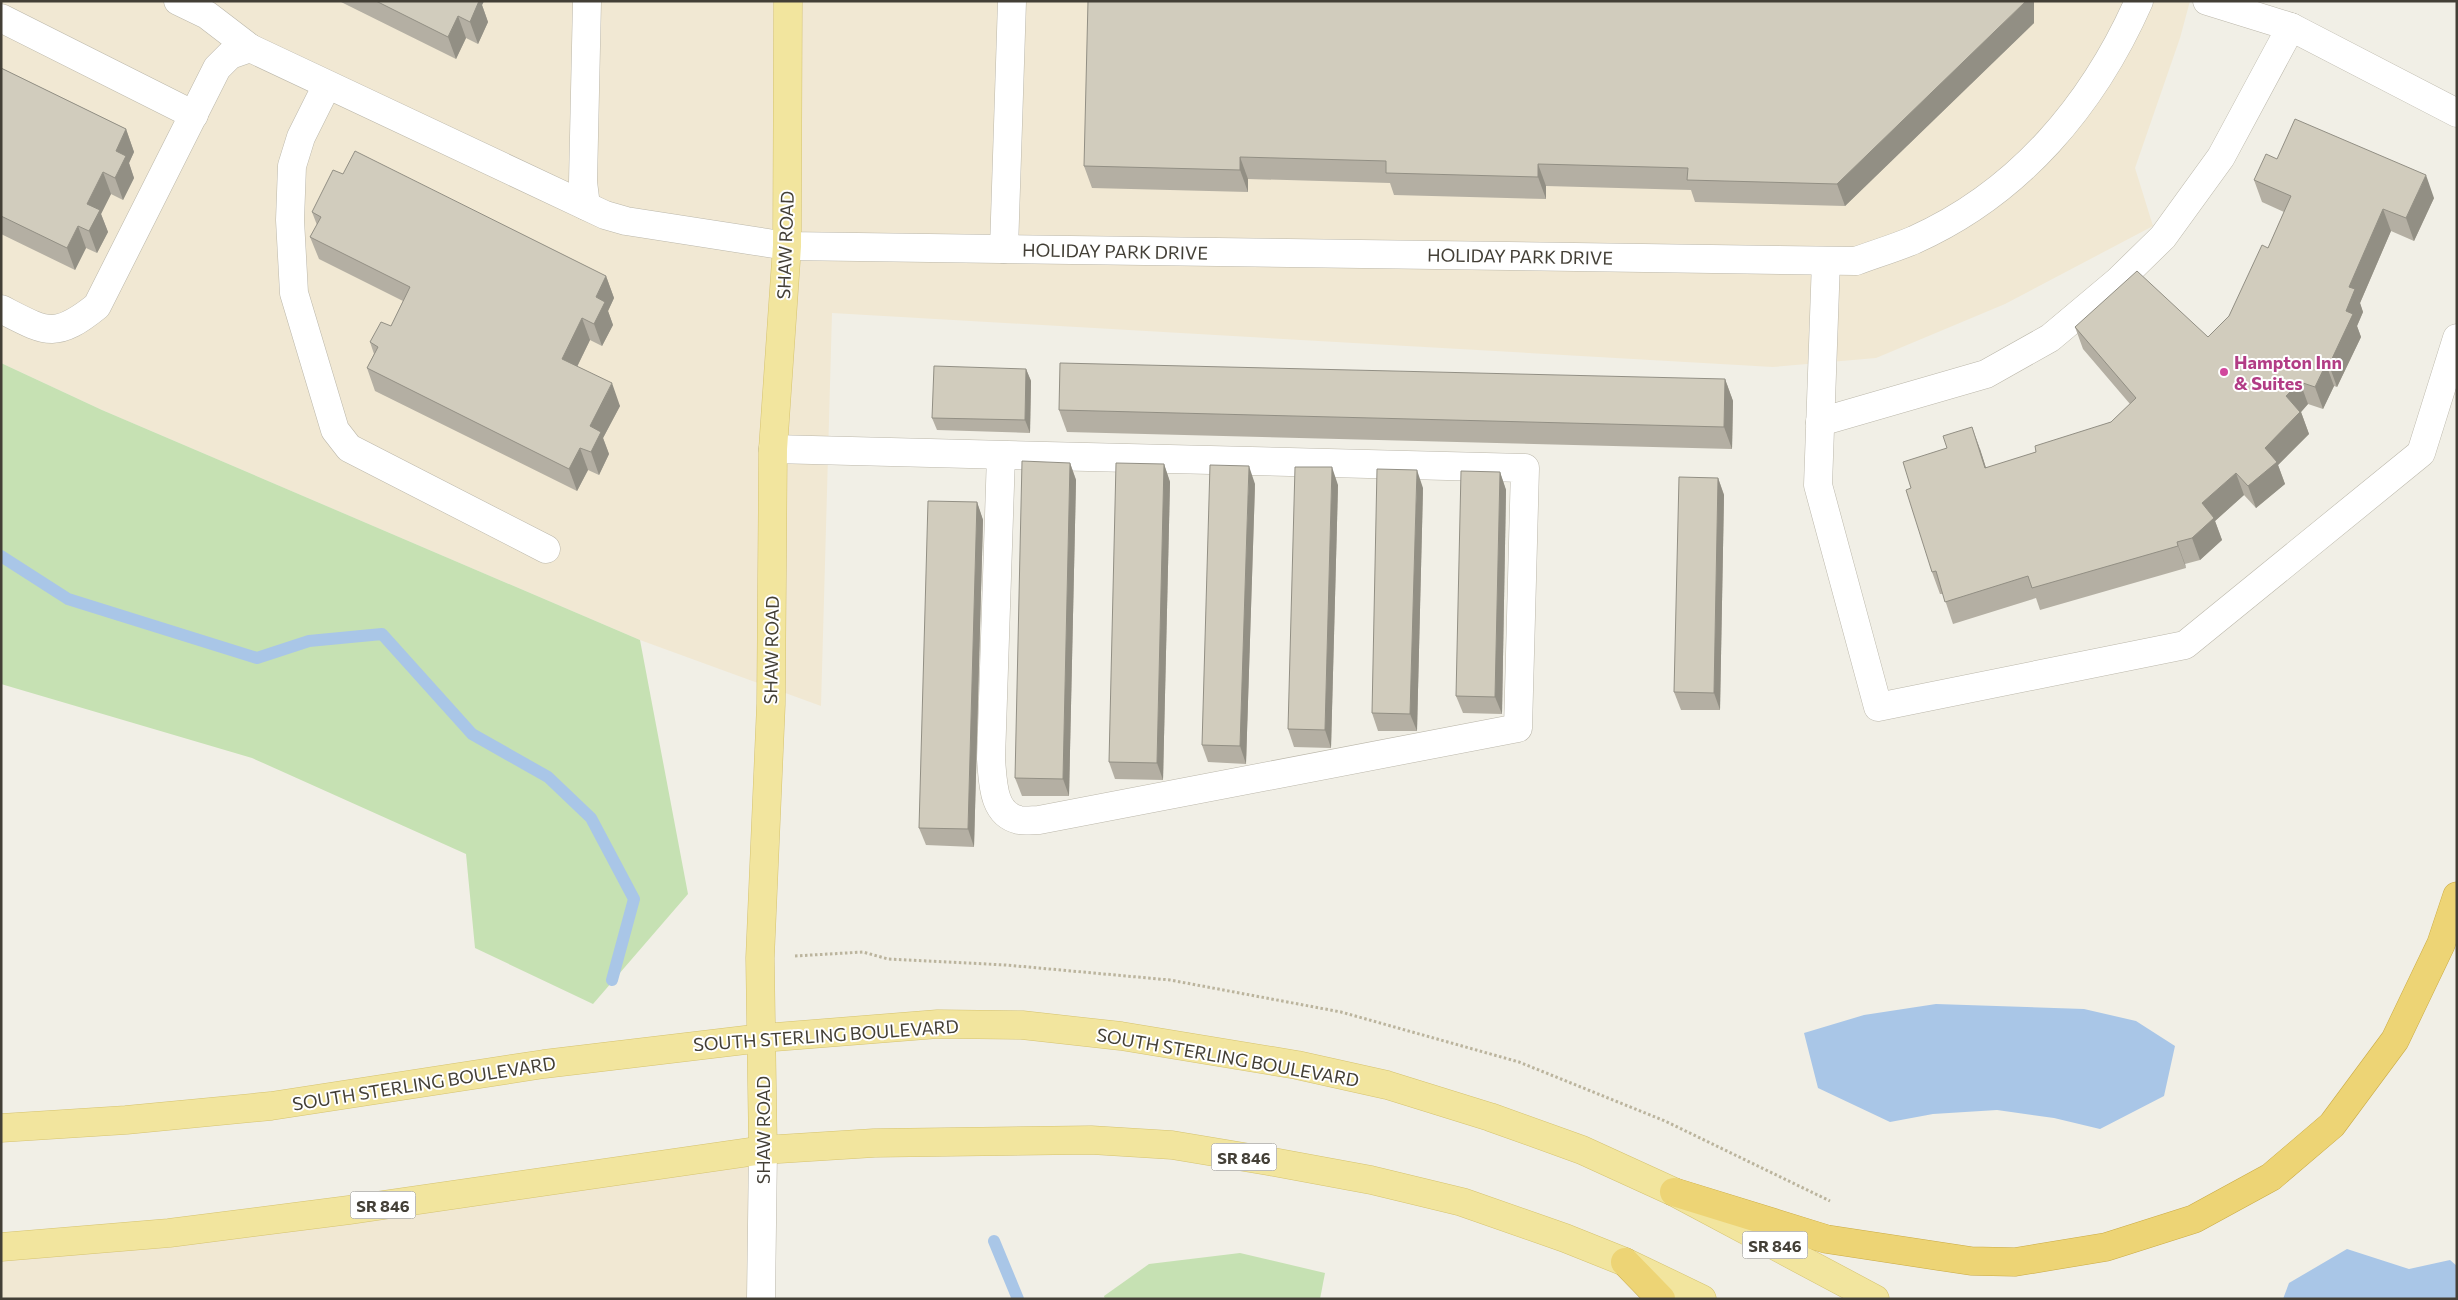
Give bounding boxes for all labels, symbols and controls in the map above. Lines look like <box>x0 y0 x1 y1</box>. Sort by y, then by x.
street label: SHAW ROAD <box>772 190 798 300</box>
street label: HOLIDAY PARK DRIVE <box>1022 238 1208 264</box>
street label: HOLIDAY PARK DRIVE <box>1427 243 1613 269</box>
place label: Hampton Inn & Suites <box>2234 351 2342 394</box>
marker: Hampton Inn & Suites <box>2218 366 2230 378</box>
street label: SHAW ROAD <box>759 596 783 704</box>
street label: SOUTH STERLING BOULEVARD <box>692 1015 960 1055</box>
street label: SOUTH STERLING BOULEVARD <box>1095 1023 1361 1091</box>
street label: SOUTH STERLING BOULEVARD <box>291 1051 557 1115</box>
street label: SHAW ROAD <box>752 1076 774 1184</box>
road number: SR 846 <box>1212 1144 1276 1170</box>
road number: SR 846 <box>350 1192 416 1218</box>
road number: SR 846 <box>1742 1232 1808 1258</box>

